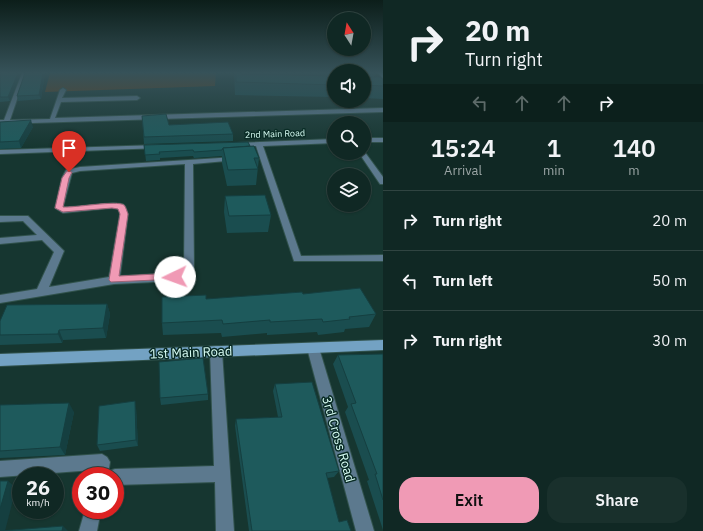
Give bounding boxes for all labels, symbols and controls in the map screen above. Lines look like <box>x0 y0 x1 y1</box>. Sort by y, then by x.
north arrow <box>327 12 371 56</box>
map controls <box>327 12 371 212</box>
text: 20 m <box>465 12 530 49</box>
icon: right <box>399 16 451 68</box>
text: Turn right <box>465 48 543 71</box>
button: sound <box>327 64 371 108</box>
icon: left <box>469 92 491 114</box>
icon: ahead <box>511 92 533 114</box>
icon: ahead <box>553 92 575 114</box>
icon: right <box>595 92 617 114</box>
button: search <box>327 116 371 160</box>
street label: 2nd Main Road <box>245 127 305 140</box>
pin <box>52 131 86 172</box>
text: 15:24 <box>430 132 496 164</box>
text: 1 <box>547 132 561 164</box>
text: 140 <box>612 132 656 164</box>
icon: arrive <box>58 137 80 159</box>
text: Arrival <box>444 162 482 179</box>
text: min <box>543 162 565 179</box>
text: m <box>628 162 640 179</box>
button: layers <box>327 168 371 212</box>
icon: right <box>399 210 421 232</box>
text: Turn right <box>433 211 502 230</box>
text: 20 m <box>652 211 687 230</box>
position arrow <box>154 256 196 298</box>
icon: left <box>399 270 421 292</box>
text: Turn left <box>433 271 493 290</box>
text: 50 m <box>652 271 687 290</box>
icon: right <box>399 330 421 352</box>
text: Turn right <box>433 331 502 350</box>
text: 30 m <box>652 331 687 350</box>
street label: 1st Main Road <box>149 343 233 362</box>
street label: 3rd Cross Road <box>318 394 359 484</box>
speed limit sign: 30 <box>72 467 124 519</box>
text: 26 <box>26 474 50 501</box>
button: Exit <box>399 477 539 523</box>
button: Share <box>547 477 687 523</box>
text: km/h <box>26 496 50 509</box>

